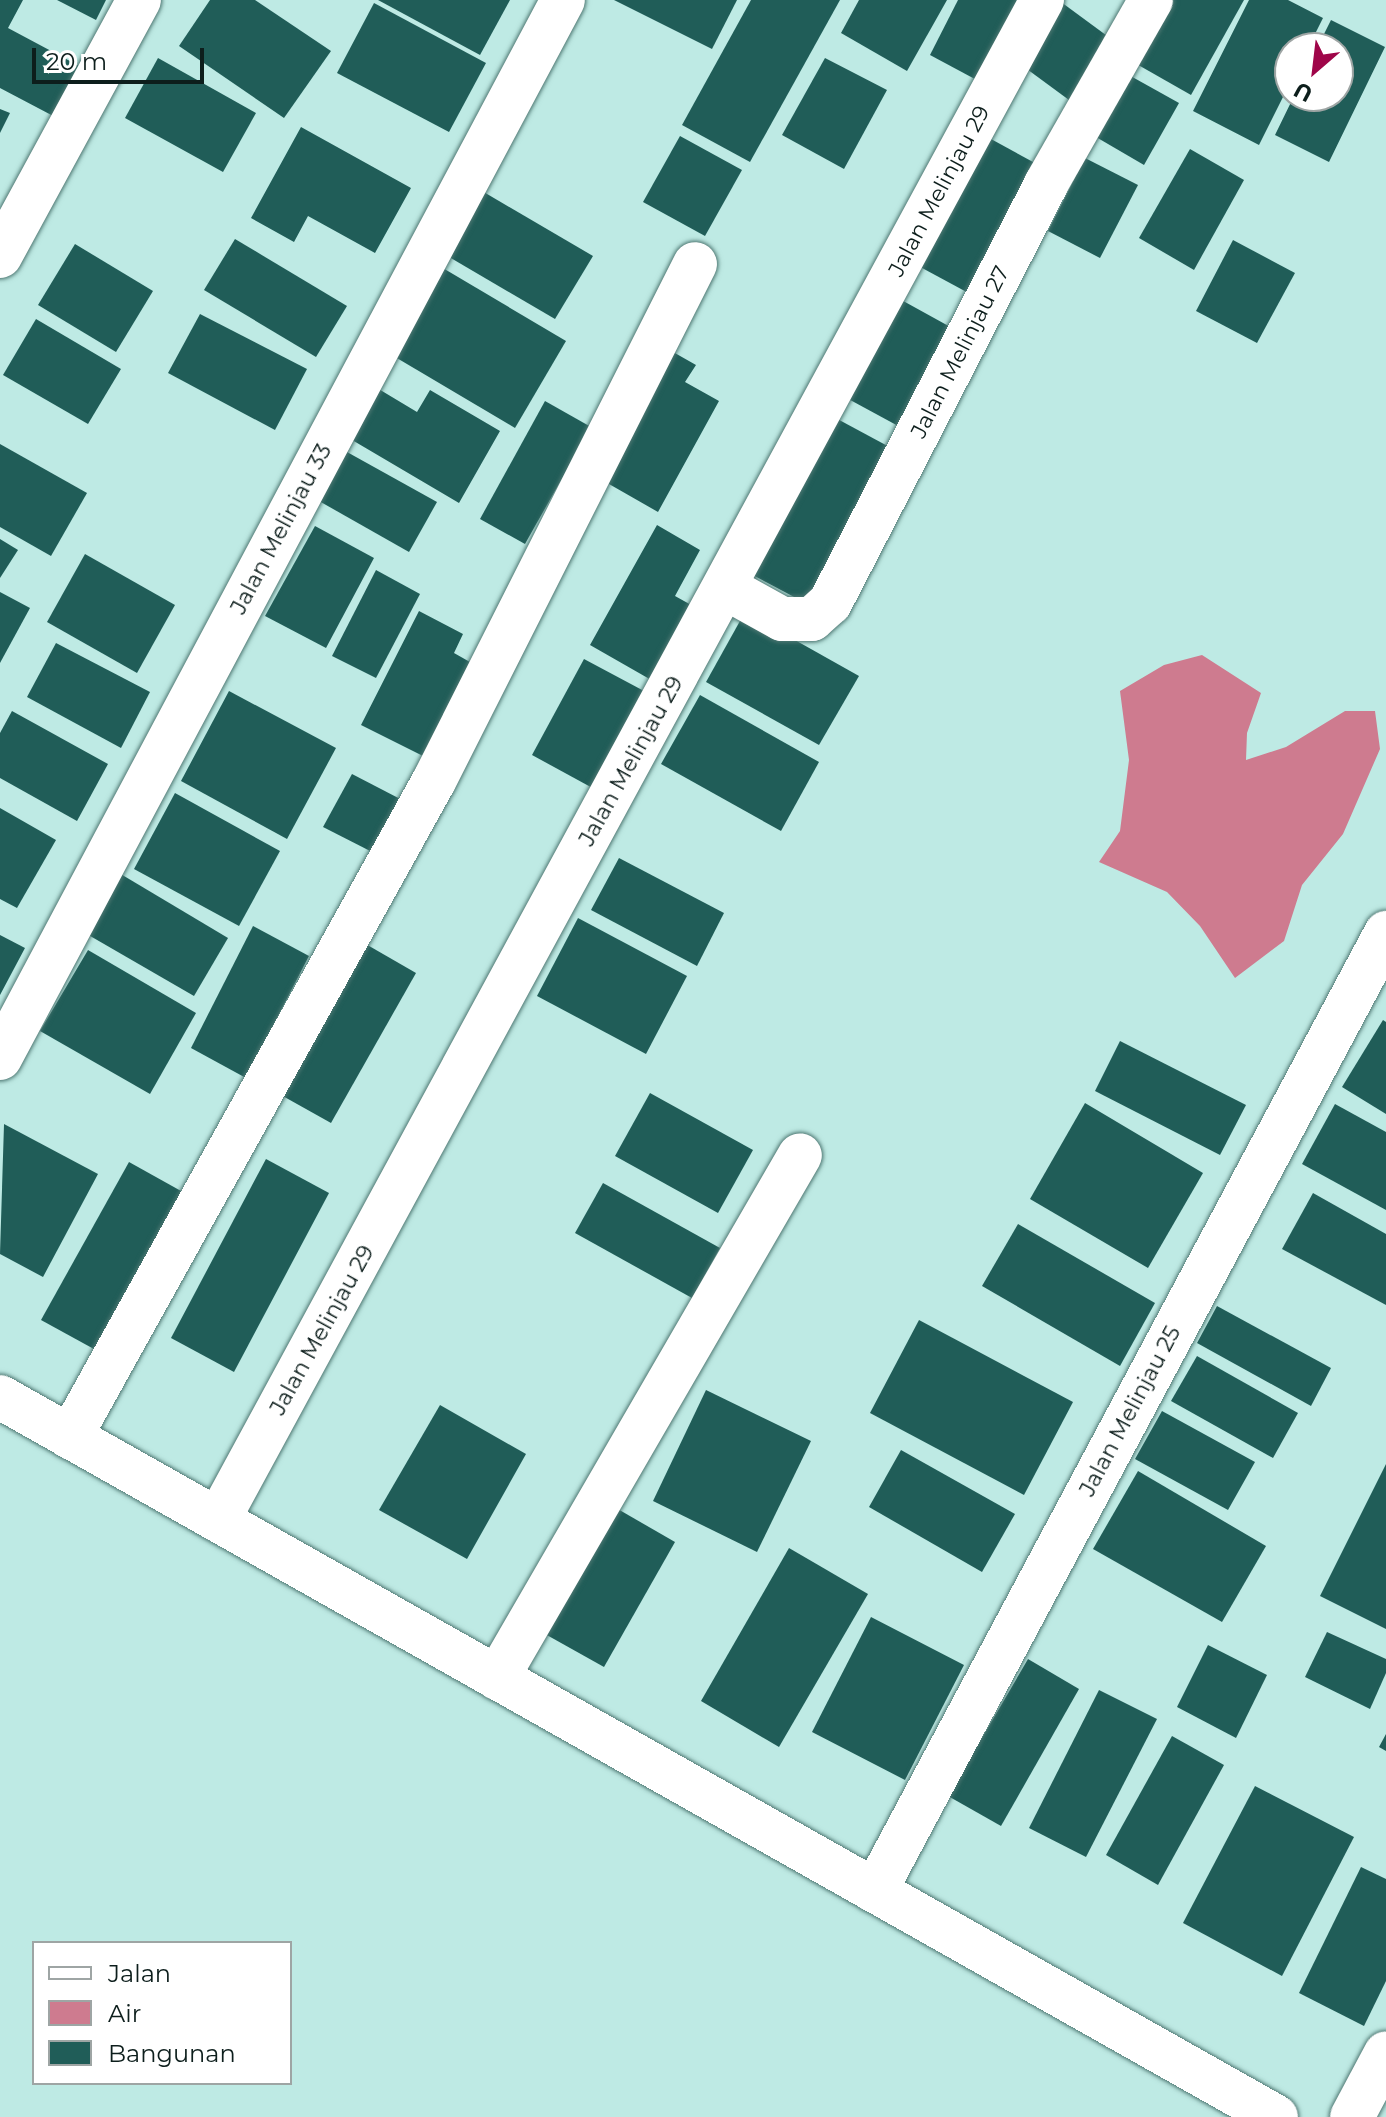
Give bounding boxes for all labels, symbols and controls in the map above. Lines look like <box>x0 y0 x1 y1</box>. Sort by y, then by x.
scale bar <box>36 32 208 82</box>
north arrow <box>1274 32 1354 112</box>
text: 20 m <box>46 47 107 76</box>
text: U <box>1289 76 1317 108</box>
street label: Jalan Melinjau 29 <box>883 101 995 281</box>
street label: Jalan Melinjau 27 <box>905 262 1015 442</box>
street label: Jalan Melinjau 33 <box>225 439 337 619</box>
street label: Jalan Melinjau 29 <box>573 672 689 850</box>
street label: Jalan Melinjau 29 <box>264 1241 380 1419</box>
street label: Jalan Melinjau 25 <box>1074 1321 1186 1501</box>
legend <box>32 1941 292 2085</box>
text: Jalan <box>108 1959 171 1988</box>
text: Air <box>108 1999 141 2028</box>
text: Bangunan <box>108 2039 236 2068</box>

